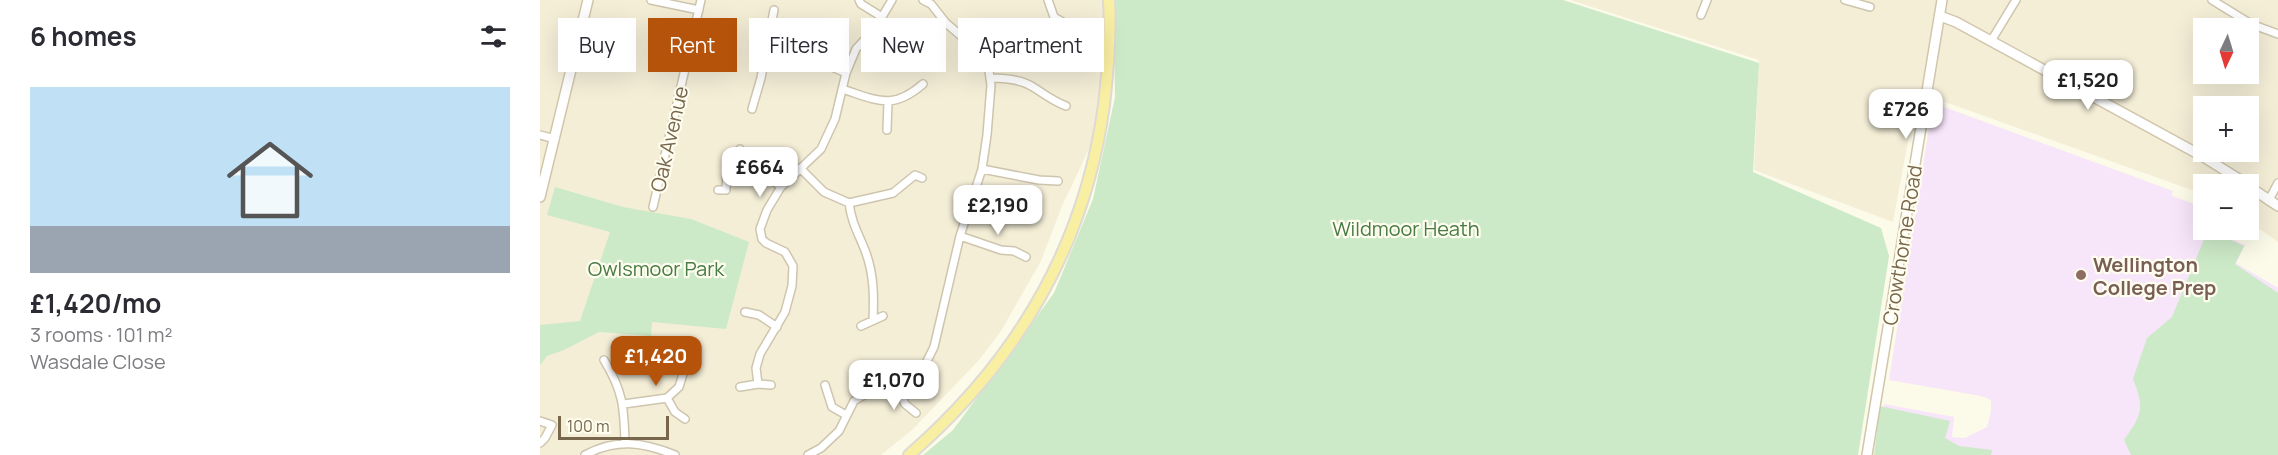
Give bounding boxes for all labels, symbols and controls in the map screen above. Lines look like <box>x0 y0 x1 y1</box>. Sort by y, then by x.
text: 6 homes <box>30 18 137 54</box>
chip: Buy <box>558 18 636 72</box>
chip: Rent <box>648 18 737 72</box>
chip: Filters <box>749 18 849 72</box>
chip: New <box>861 18 946 72</box>
chip: Apartment <box>958 18 1104 72</box>
north arrow <box>2193 18 2259 84</box>
map controls <box>2193 18 2259 240</box>
icon: filters <box>477 20 510 53</box>
pin: £1,520 <box>2039 60 2137 111</box>
text: £1,520 <box>2057 66 2119 93</box>
street label: Oak Avenue <box>644 83 694 195</box>
pin: £726 <box>1870 89 1942 140</box>
text: £726 <box>1883 95 1929 122</box>
button: + <box>2193 96 2259 162</box>
icon: home <box>216 126 324 234</box>
pin: £664 <box>724 147 796 198</box>
text: £664 <box>736 153 784 180</box>
street label: Crowthorne Road <box>1876 163 1928 327</box>
button: − <box>2193 174 2259 240</box>
pin: £2,190 <box>949 185 1047 236</box>
text: £2,190 <box>967 191 1029 218</box>
park label: Wildmoor Heath <box>1332 215 1480 242</box>
place label: Wellington College Prep <box>2093 251 2216 301</box>
park label: Owlsmoor Park <box>588 255 725 282</box>
marker: Wellington College Prep <box>2074 268 2088 282</box>
text: £1,420/mo <box>30 285 161 321</box>
text: 3 rooms · 101 m² <box>30 321 172 348</box>
pin: £1,420 <box>607 336 705 387</box>
text: £1,420 <box>625 342 687 369</box>
text: Wasdale Close <box>30 348 166 375</box>
pin: £1,070 <box>845 360 943 411</box>
text: £1,070 <box>863 366 925 393</box>
scale bar <box>558 413 669 440</box>
text: 100 m <box>567 415 610 437</box>

